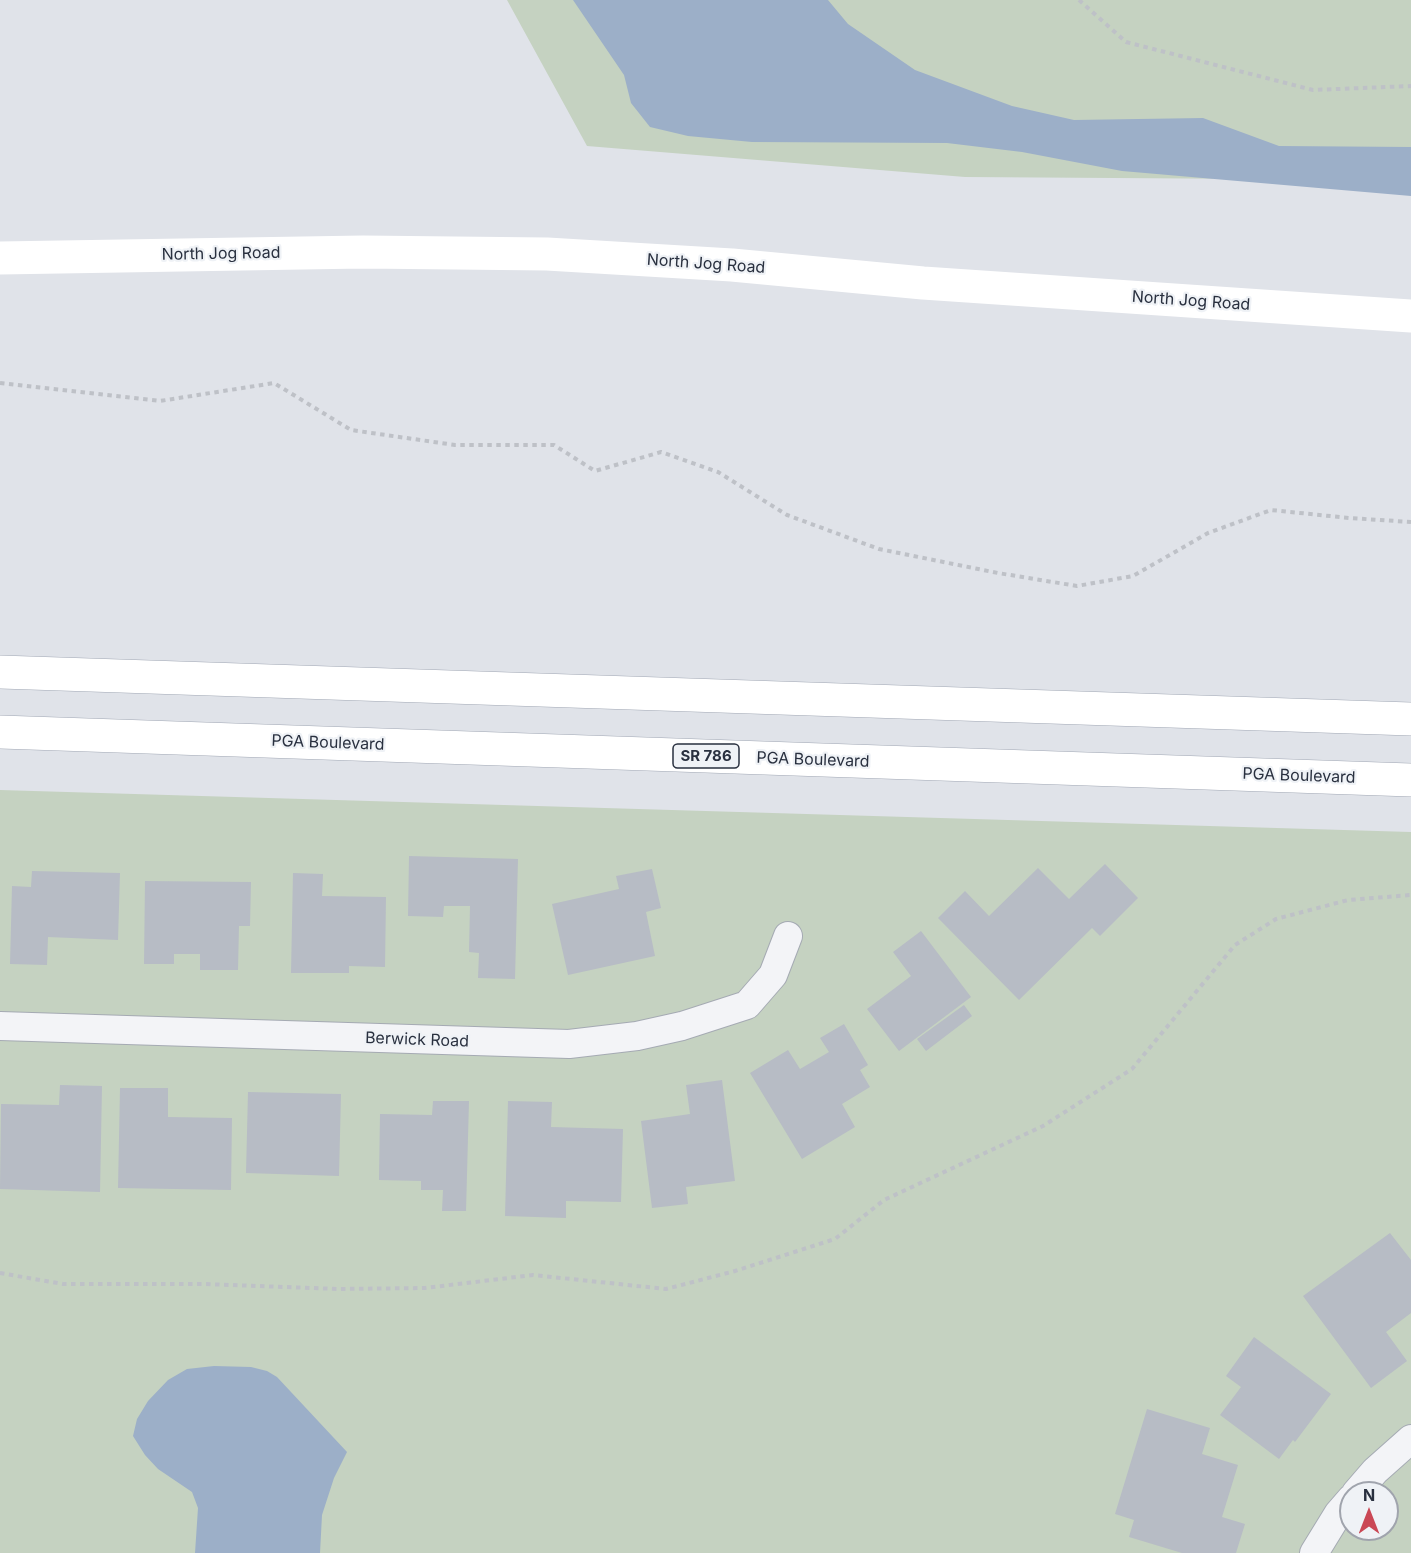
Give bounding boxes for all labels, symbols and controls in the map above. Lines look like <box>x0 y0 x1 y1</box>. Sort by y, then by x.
street label: North Jog Road <box>161 243 281 265</box>
street label: North Jog Road <box>646 250 766 278</box>
street label: North Jog Road <box>1131 287 1251 315</box>
street label: PGA Boulevard <box>271 731 385 755</box>
road number: SR 786 <box>673 744 739 768</box>
street label: PGA Boulevard <box>756 748 870 772</box>
street label: PGA Boulevard <box>1242 764 1356 788</box>
street label: Berwick Road <box>365 1029 469 1051</box>
north arrow <box>1339 1481 1399 1541</box>
text: N <box>1363 1485 1375 1505</box>

